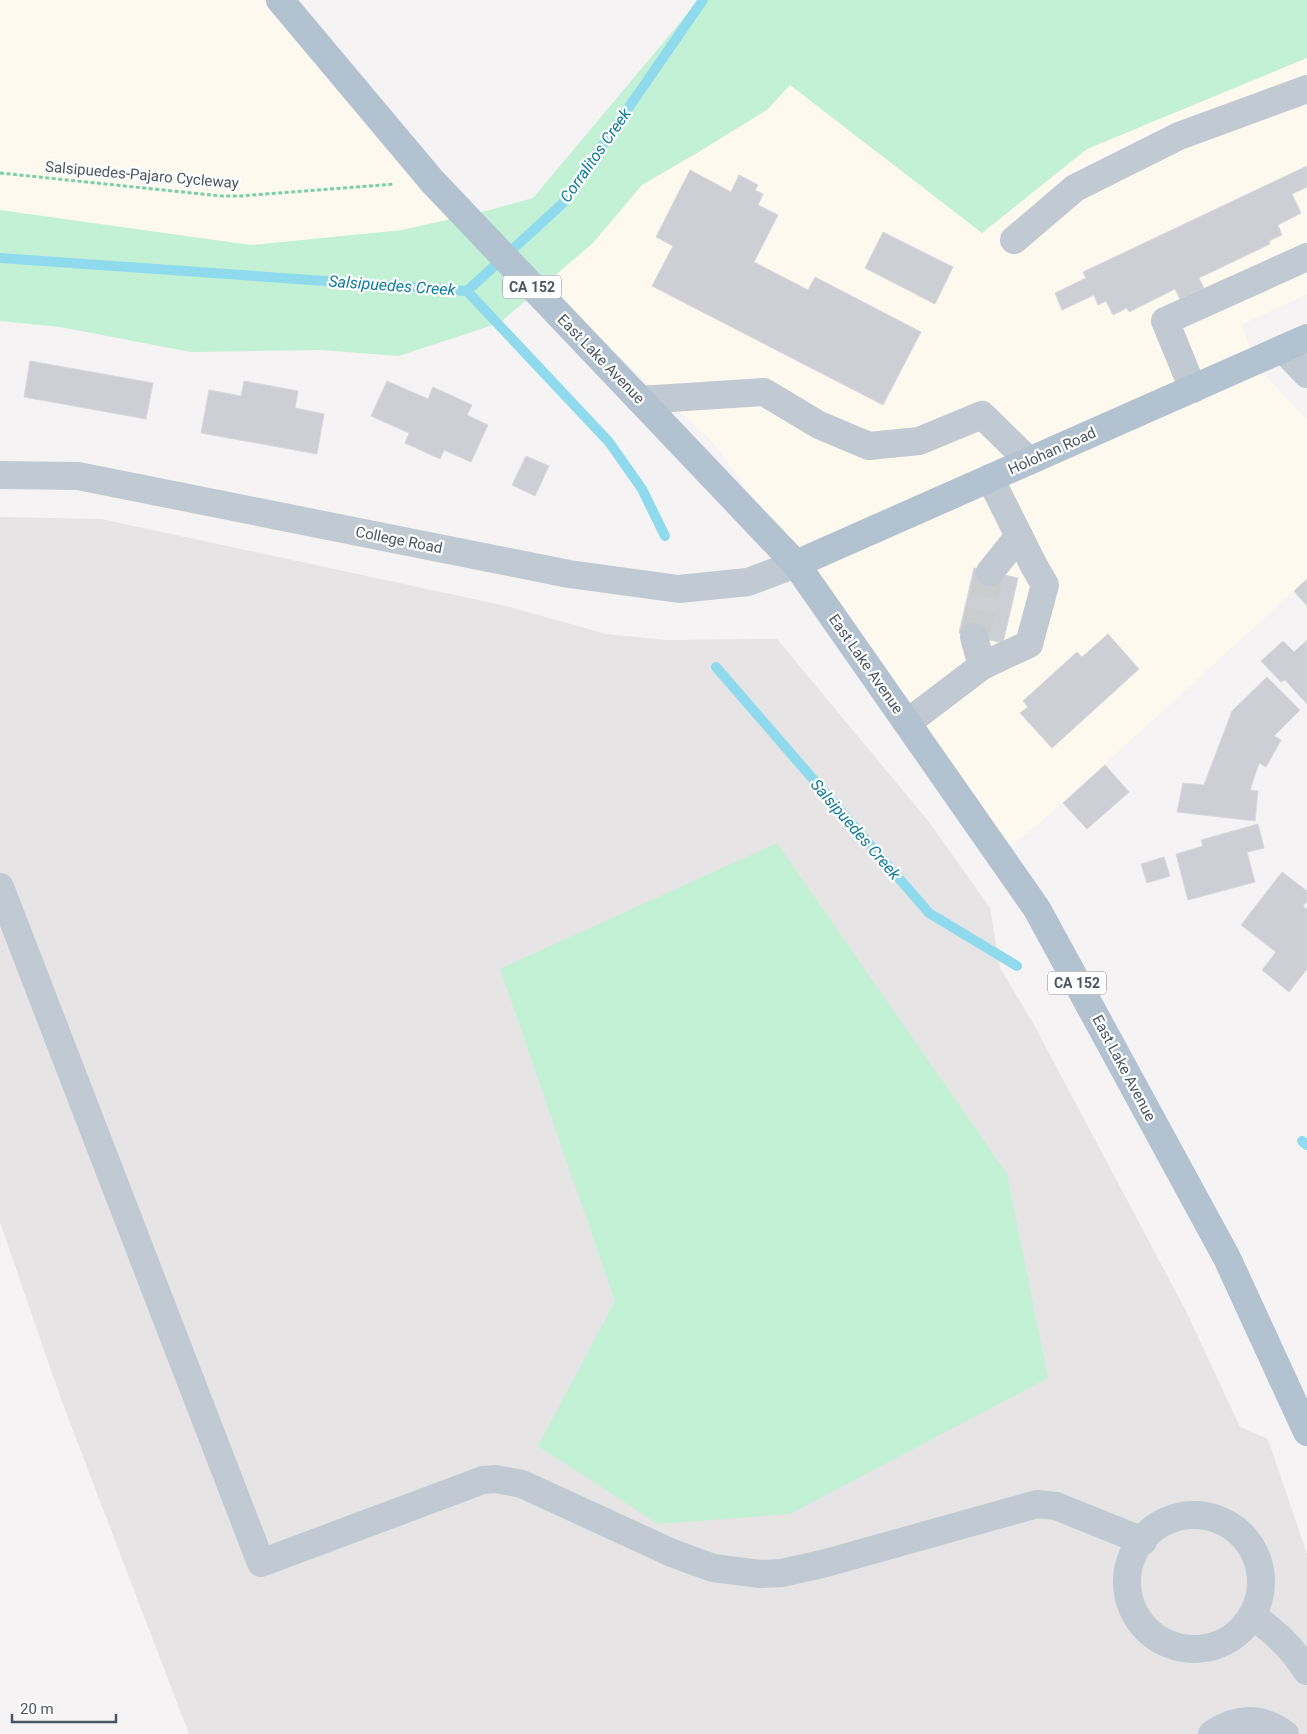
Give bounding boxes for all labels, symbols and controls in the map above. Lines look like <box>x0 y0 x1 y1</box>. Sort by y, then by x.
water label: Corralitos Creek <box>556 104 636 206</box>
street label: Salsipuedes-Pajaro Cycleway <box>44 158 240 192</box>
water label: Salsipuedes Creek <box>328 272 457 299</box>
road number: CA 152 <box>503 276 561 298</box>
street label: East Lake Avenue <box>554 310 648 408</box>
street label: Holohan Road <box>1005 424 1099 478</box>
street label: College Road <box>354 523 444 557</box>
street label: East Lake Avenue <box>825 611 907 717</box>
water label: Salsipuedes Creek <box>807 775 905 884</box>
road number: CA 152 <box>1048 971 1106 994</box>
street label: East Lake Avenue <box>1088 1012 1160 1124</box>
scale bar <box>12 1692 116 1724</box>
text: 20 m <box>20 1700 54 1718</box>

